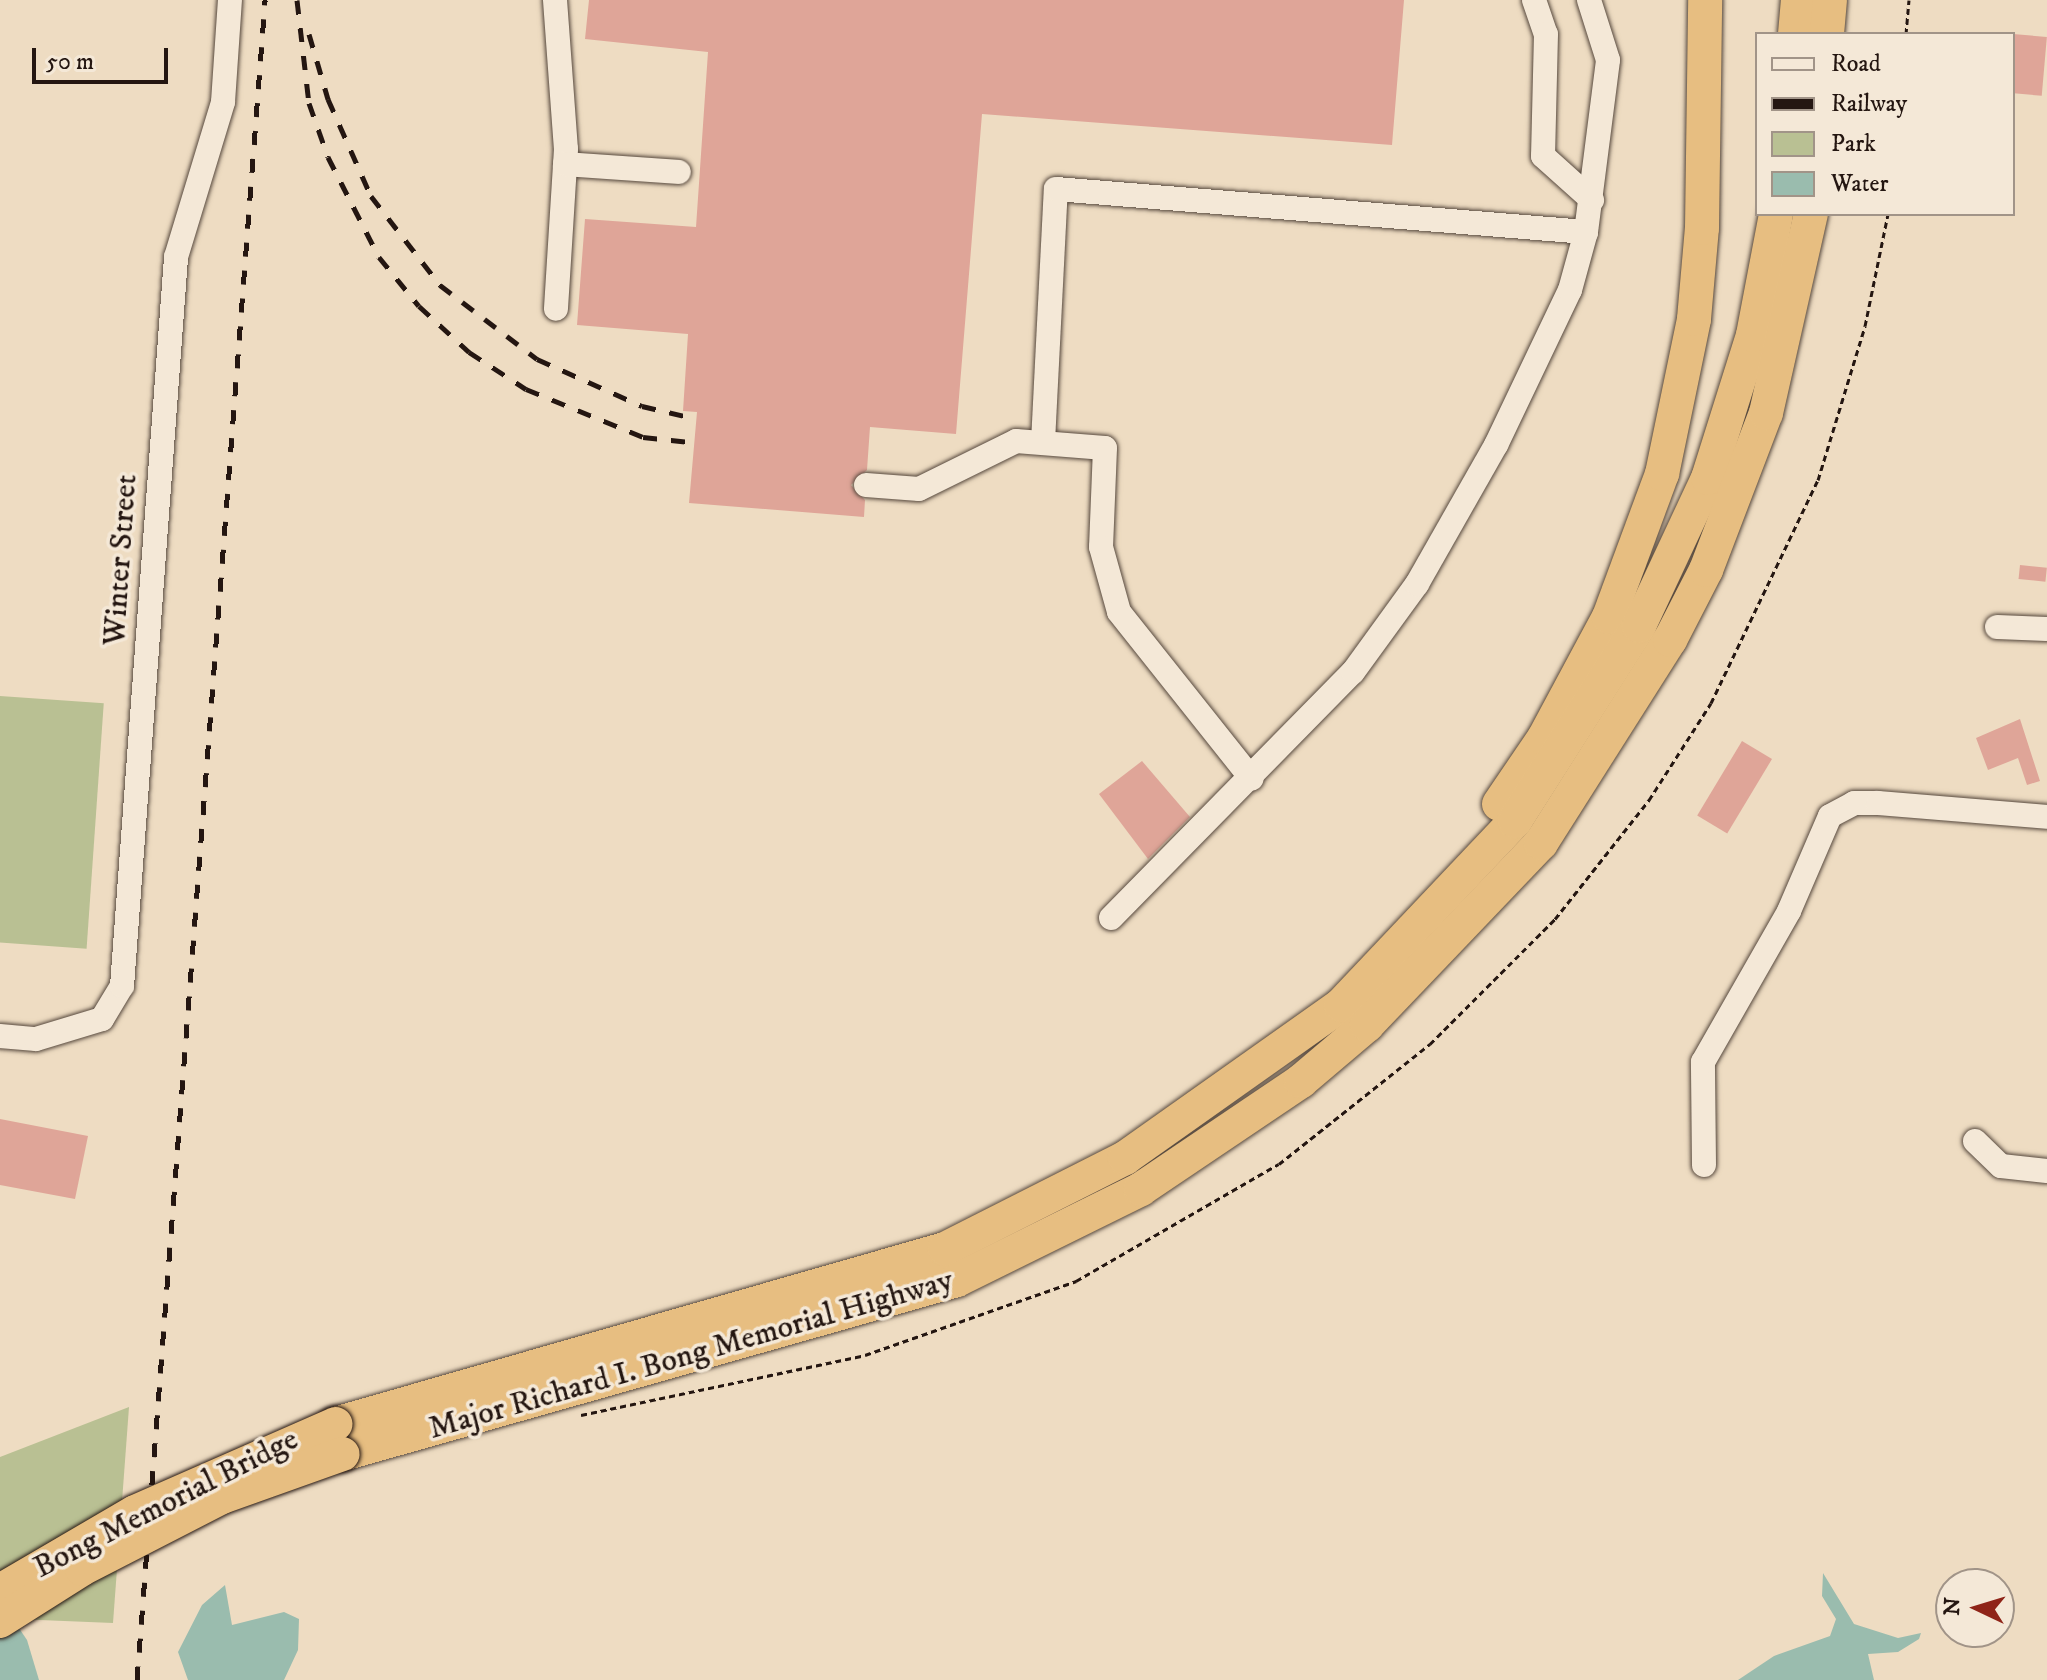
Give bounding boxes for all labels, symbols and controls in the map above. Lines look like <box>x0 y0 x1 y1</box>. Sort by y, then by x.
scale bar <box>36 32 172 82</box>
legend <box>1755 32 2015 216</box>
text: 50 m <box>46 47 94 77</box>
text: Road <box>1831 49 1881 79</box>
text: Railway <box>1831 89 1907 119</box>
text: Park <box>1831 129 1876 159</box>
text: Water <box>1831 169 1888 199</box>
street label: Winter Street <box>96 473 146 647</box>
street label: Major Richard I. Bong Memorial Highway <box>424 1262 958 1448</box>
street label: Bong Memorial Bridge <box>27 1421 305 1587</box>
north arrow <box>1935 1568 2015 1648</box>
text: N <box>1938 1596 1967 1616</box>

